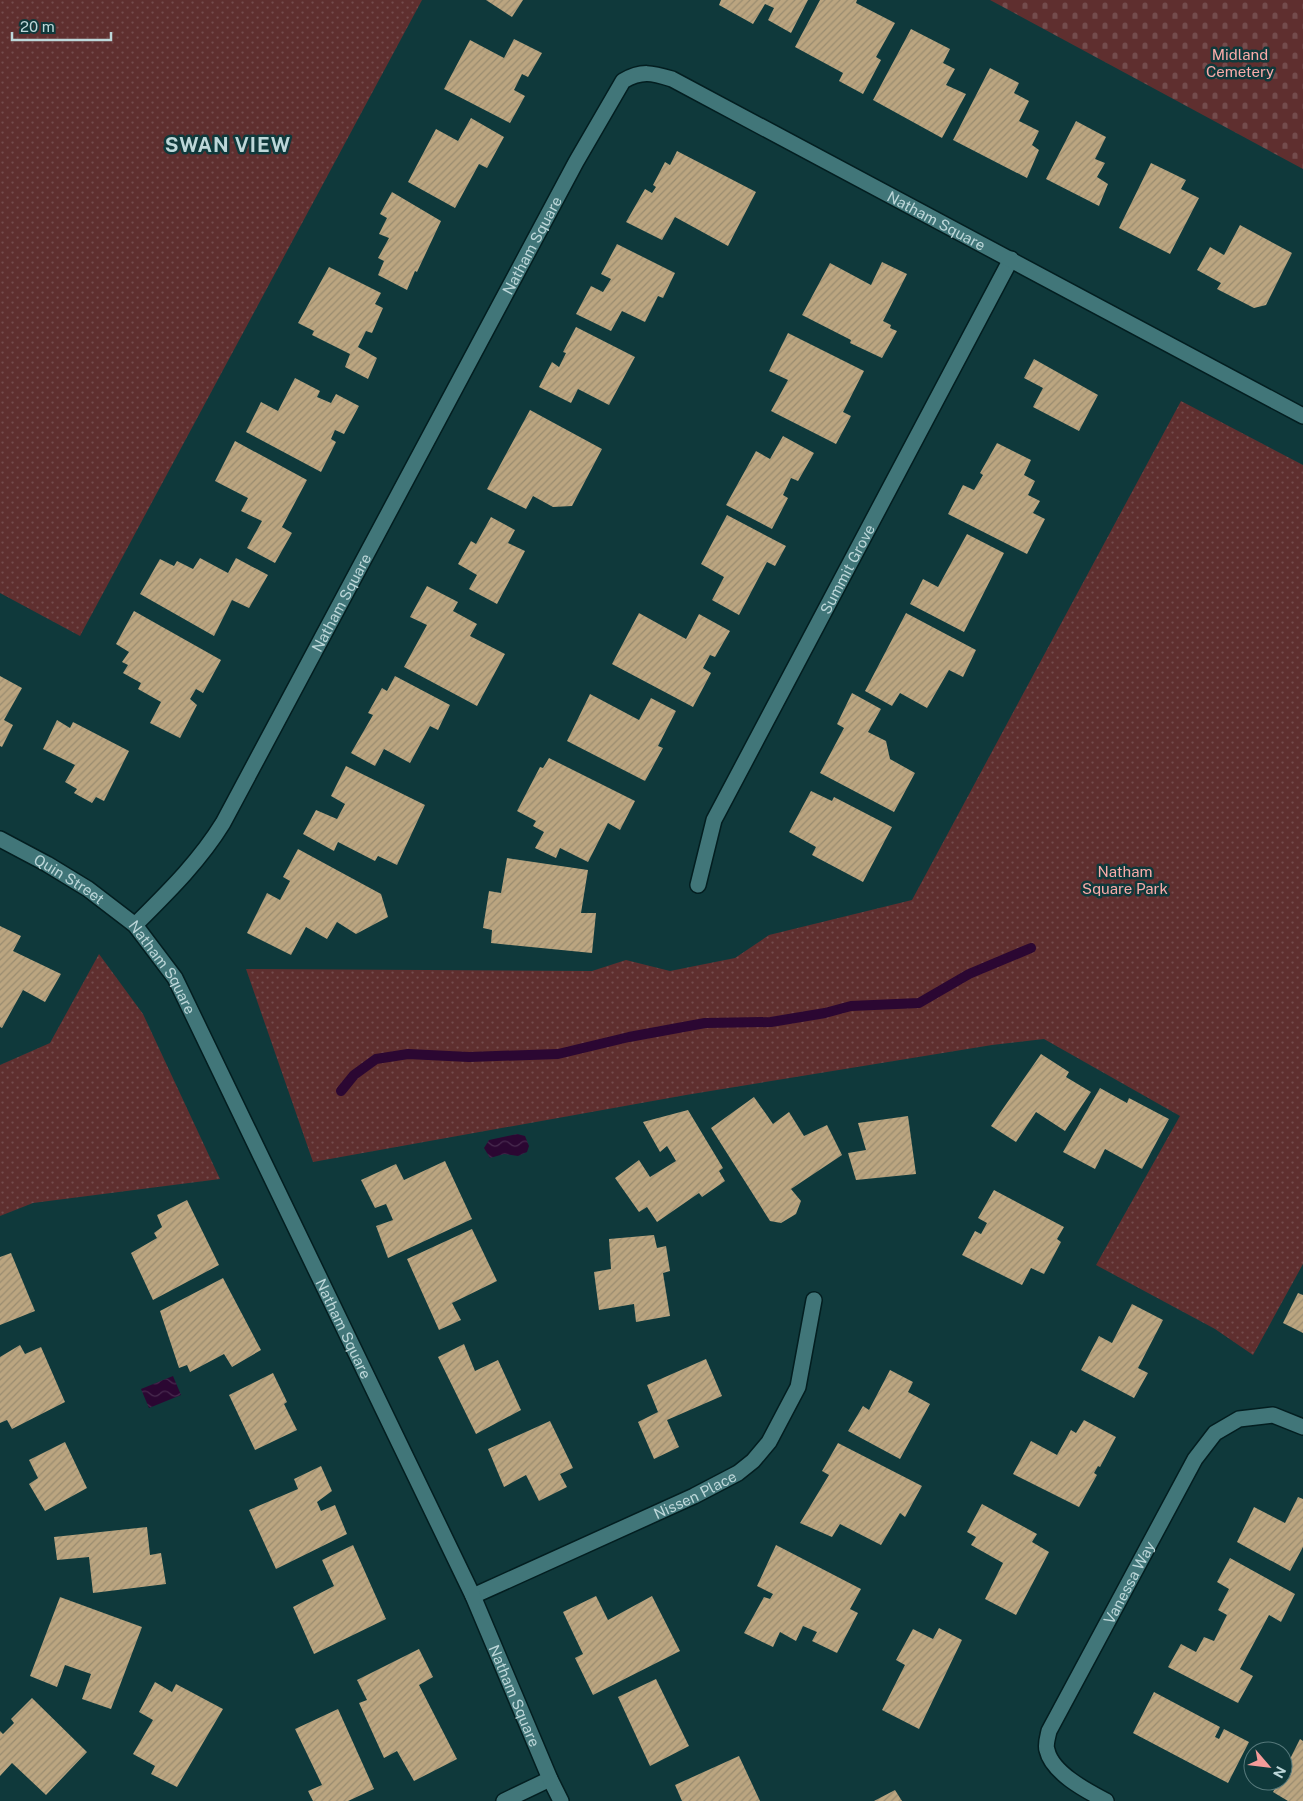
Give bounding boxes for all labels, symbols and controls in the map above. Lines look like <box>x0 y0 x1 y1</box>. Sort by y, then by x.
scale bar <box>12 10 111 42</box>
text: 20 m <box>20 18 55 35</box>
park label: Midland Cemetery <box>1206 46 1274 80</box>
district label: SWAN VIEW <box>165 133 291 157</box>
street label: Natham Square <box>885 187 989 253</box>
street label: Natham Square <box>498 193 565 297</box>
street label: Summit Grove <box>816 521 878 617</box>
street label: Natham Square <box>308 550 374 655</box>
street label: Quin Street <box>31 850 108 907</box>
park label: Natham Square Park <box>1082 863 1168 897</box>
street label: Natham Square <box>126 917 199 1016</box>
street label: Natham Square <box>313 1276 375 1381</box>
street label: Nissen Place <box>651 1467 739 1522</box>
street label: Vanessa Way <box>1100 1538 1158 1627</box>
street label: Natham Square <box>486 1642 544 1749</box>
north arrow <box>1243 1741 1293 1791</box>
text: N <box>1270 1764 1289 1781</box>

